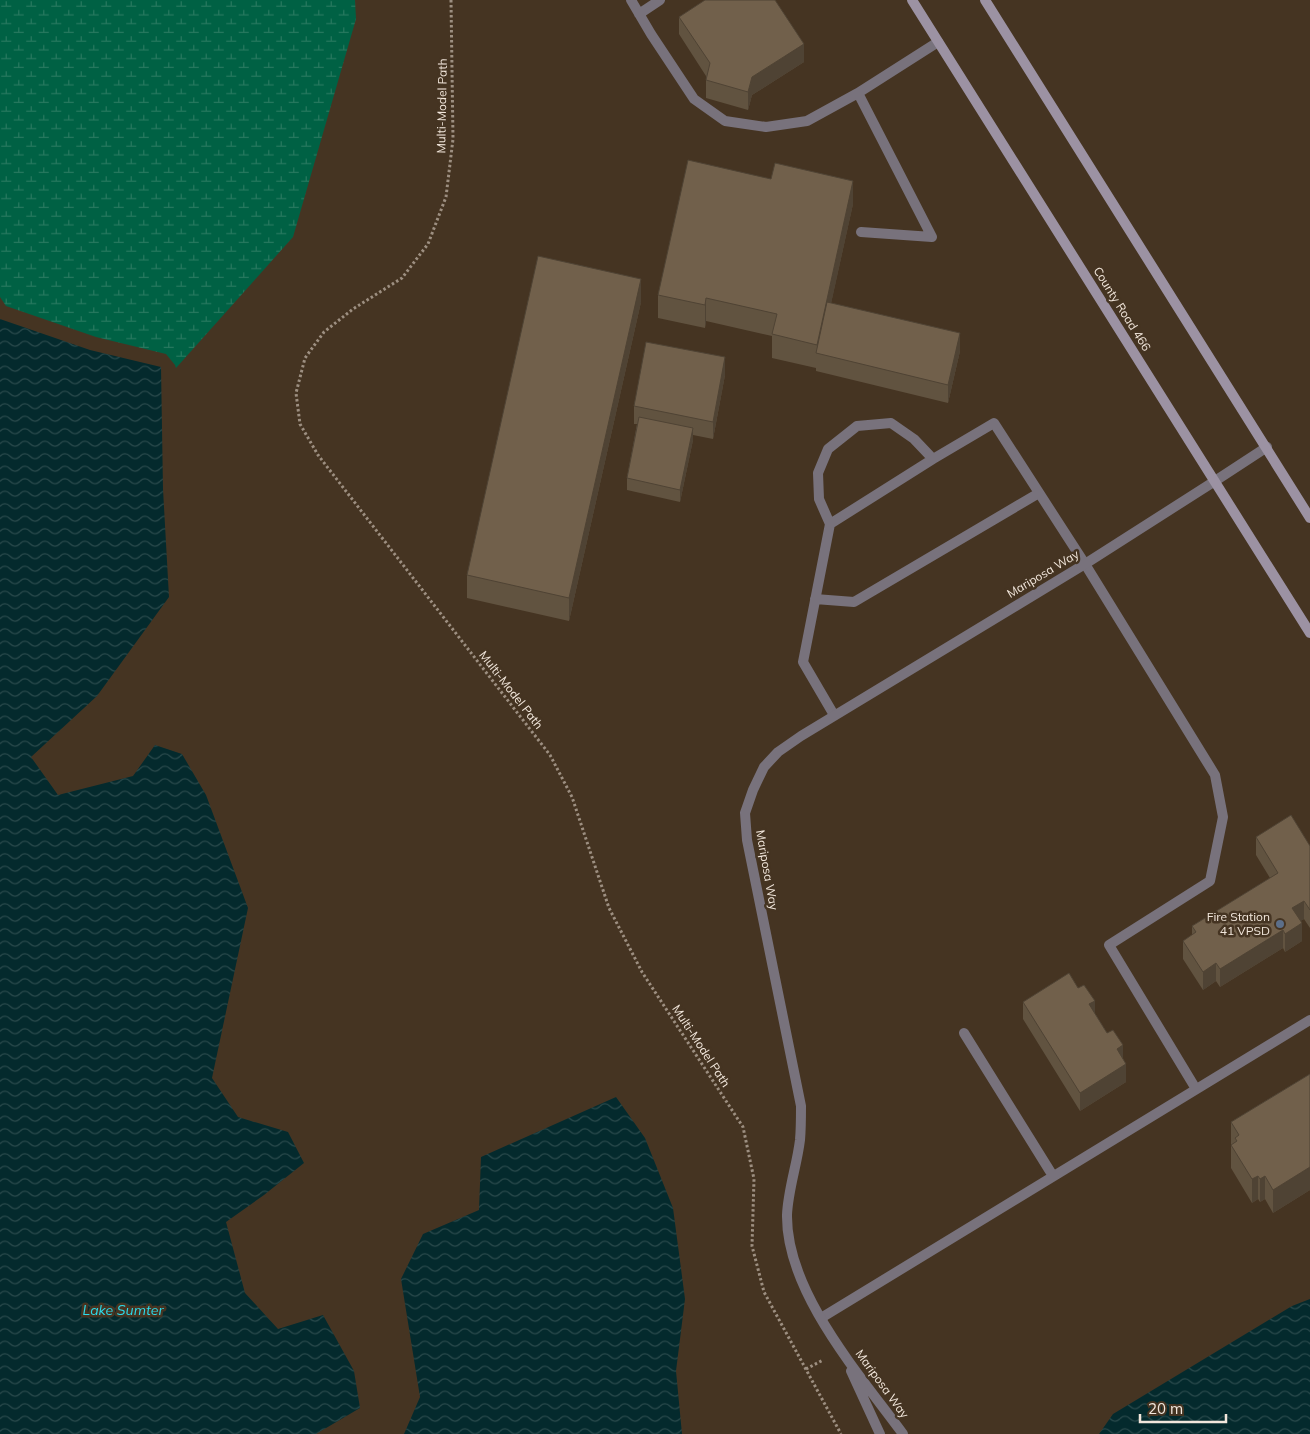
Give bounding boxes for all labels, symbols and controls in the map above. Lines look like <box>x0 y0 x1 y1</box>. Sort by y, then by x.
street label: Multi-Model Path <box>433 58 450 154</box>
street label: County Road 466 <box>1090 264 1154 354</box>
street label: Mariposa Way <box>1004 546 1082 601</box>
street label: Multi-Model Path <box>476 648 547 732</box>
street label: Mariposa Way <box>753 829 782 912</box>
place label: Fire Station 41 VPSD <box>1207 909 1270 938</box>
marker: Fire Station 41 VPSD <box>1274 918 1286 930</box>
street label: Multi-Model Path <box>669 1002 734 1090</box>
water label: Lake Sumter <box>83 1301 164 1319</box>
street label: Mariposa Way <box>852 1346 913 1421</box>
scale bar <box>1140 1392 1226 1424</box>
text: 20 m <box>1148 1399 1183 1418</box>

